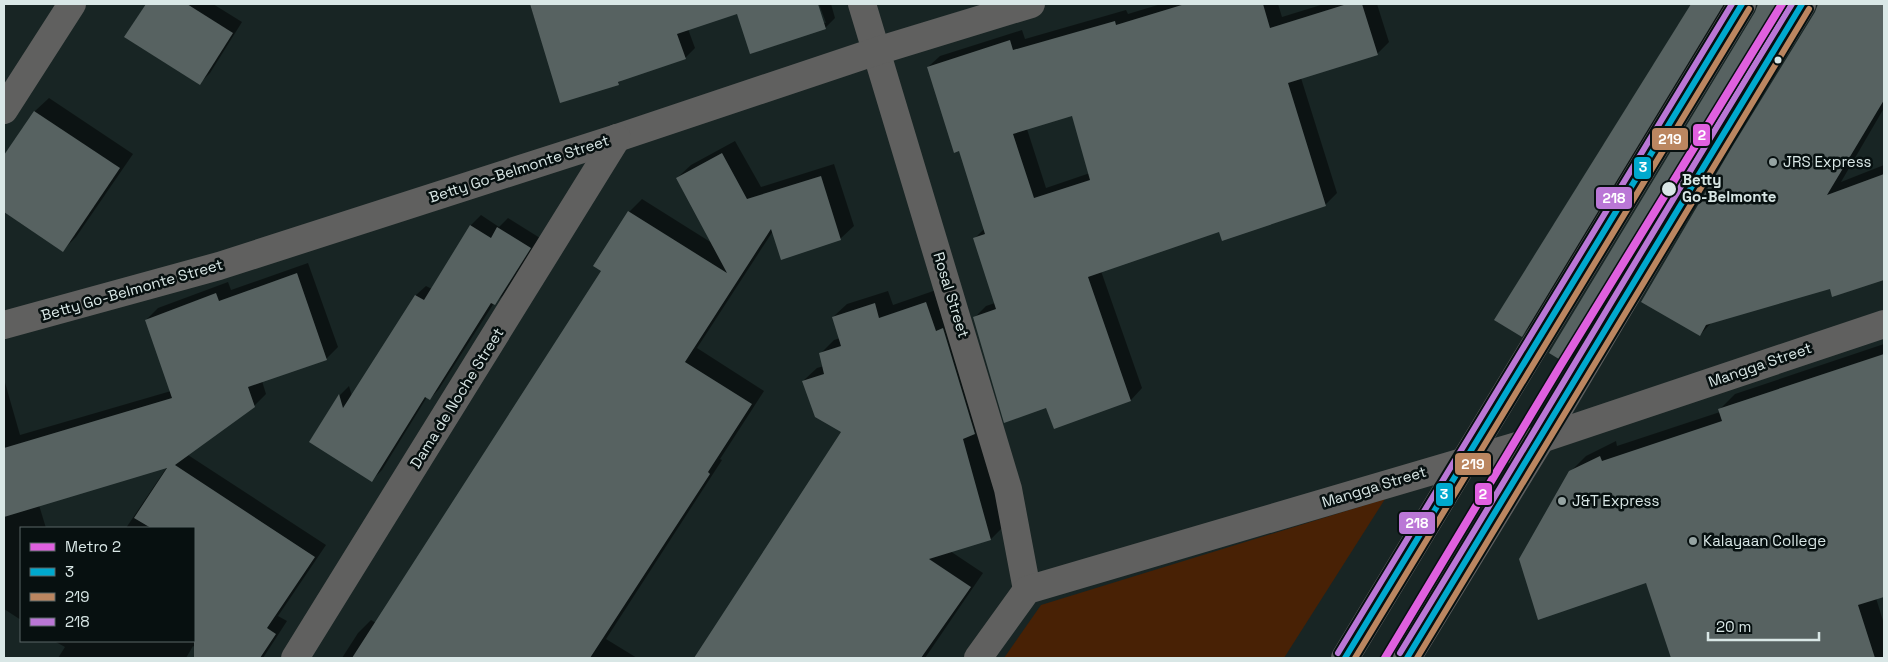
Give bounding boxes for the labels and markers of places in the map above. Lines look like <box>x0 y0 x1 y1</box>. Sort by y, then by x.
unlabelled marker <box>1773 55 1783 65</box>
place label: JRS Express <box>1783 152 1872 171</box>
marker: JRS Express <box>1767 156 1779 168</box>
place label: Betty Go-Belmonte <box>1682 170 1777 206</box>
marker: Betty Go-Belmonte <box>1660 180 1678 198</box>
place label: J&T Express <box>1572 491 1659 510</box>
marker: J&T Express <box>1556 495 1568 507</box>
place label: Kalayaan College <box>1703 531 1826 550</box>
marker: Kalayaan College <box>1687 535 1699 547</box>

